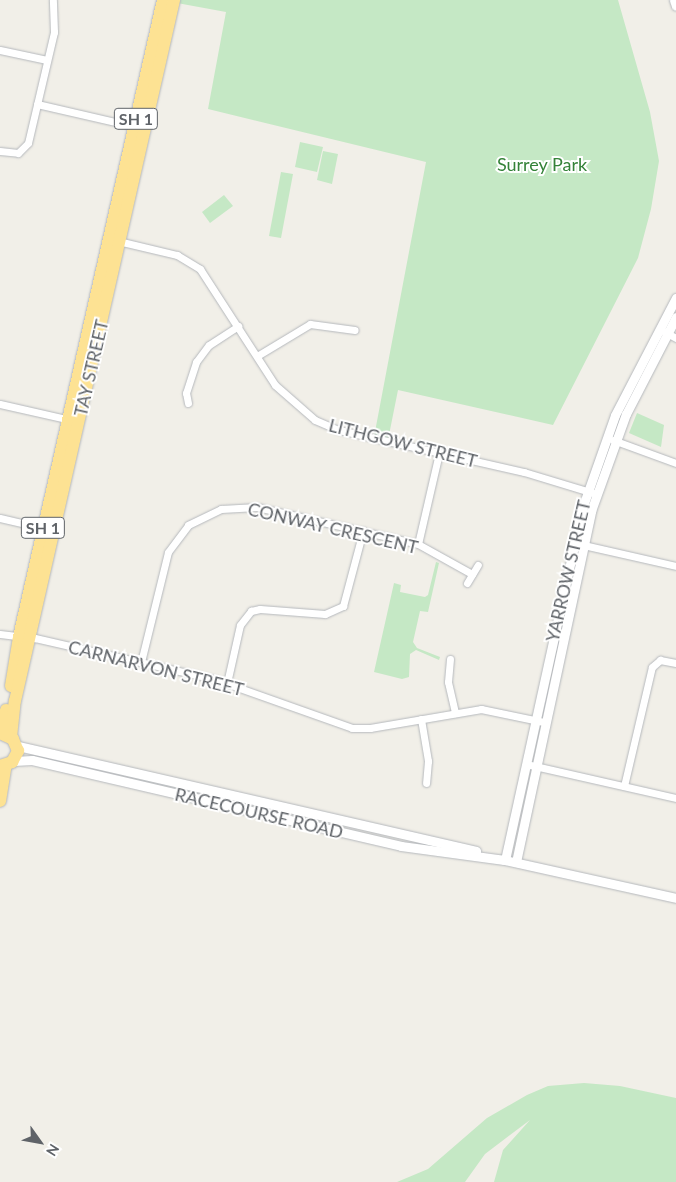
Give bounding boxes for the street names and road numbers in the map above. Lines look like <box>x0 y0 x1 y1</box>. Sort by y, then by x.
road number: SH 1 <box>114 106 158 132</box>
street label: TAY STREET <box>69 317 113 419</box>
street label: LITHGOW STREET <box>326 414 480 472</box>
street label: CONWAY CRESCENT <box>245 498 421 558</box>
street label: YARROW STREET <box>541 498 595 644</box>
road number: SH 1 <box>20 514 66 542</box>
street label: CARNARVON STREET <box>66 636 246 700</box>
street label: RACECOURSE ROAD <box>173 783 345 843</box>

